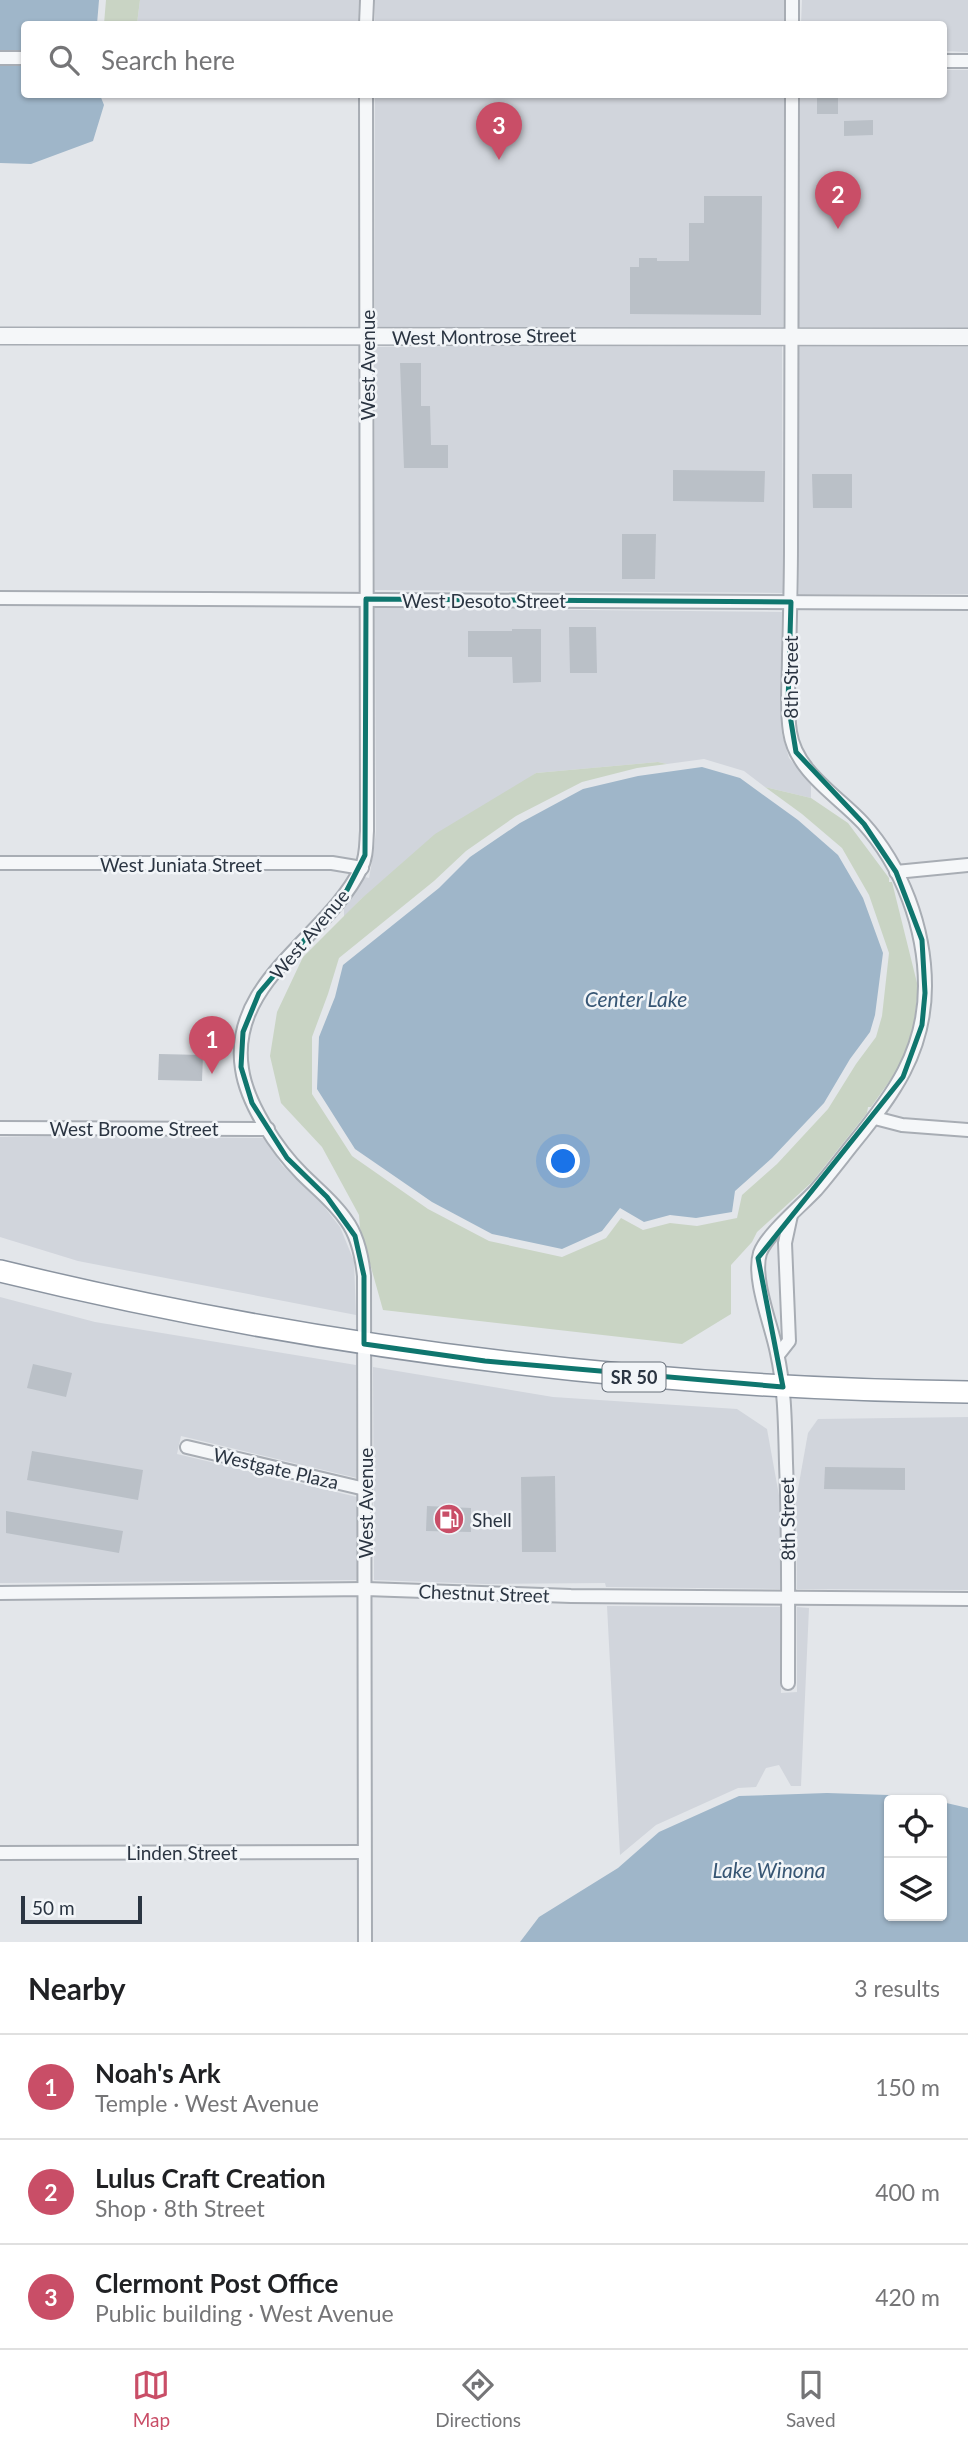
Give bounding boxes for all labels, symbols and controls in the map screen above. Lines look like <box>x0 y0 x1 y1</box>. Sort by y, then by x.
search box <box>21 21 947 98</box>
icon: search <box>45 41 83 79</box>
text: Search here <box>101 44 235 76</box>
pin: 3 <box>476 102 522 160</box>
pin: 2 <box>815 171 861 229</box>
street label: West Avenue <box>356 310 379 420</box>
street label: West Montrose Street <box>392 323 577 349</box>
street label: West Desoto Street <box>402 589 566 612</box>
street label: 8th Street <box>779 635 802 719</box>
street label: West Juniata Street <box>100 853 262 876</box>
street label: West Avenue <box>265 884 353 984</box>
water label: Center Lake <box>585 986 687 1011</box>
pin: 1 <box>189 1016 235 1074</box>
street label: West Broome Street <box>49 1117 219 1140</box>
your location <box>546 1144 580 1178</box>
road number: SR 50 <box>602 1362 666 1392</box>
street label: Westgate Plaza <box>211 1442 341 1494</box>
street label: West Avenue <box>354 1448 377 1558</box>
street label: 8th Street <box>775 1477 799 1561</box>
fuel station icon: Shell <box>432 1502 466 1536</box>
place label: Shell <box>472 1508 512 1531</box>
street label: Chestnut Street <box>418 1579 550 1607</box>
map controls <box>884 1795 947 1921</box>
button: locate <box>884 1795 947 1858</box>
street label: Linden Street <box>126 1841 238 1864</box>
water label: Lake Winona <box>712 1857 826 1882</box>
button: layers <box>884 1858 947 1921</box>
scale bar <box>21 1893 142 1925</box>
text: 50 m <box>32 1896 75 1919</box>
text: Nearby <box>28 1970 126 2006</box>
text: 3 results <box>854 1974 940 2002</box>
text: Noah's Ark <box>95 2057 221 2089</box>
text: 1 <box>44 2073 58 2101</box>
text: 150 m <box>875 2073 940 2101</box>
text: Temple · West Avenue <box>95 2089 319 2117</box>
text: Lulus Craft Creation <box>95 2162 326 2194</box>
text: 2 <box>44 2178 58 2206</box>
text: 400 m <box>875 2178 940 2206</box>
text: Shop · 8th Street <box>95 2194 265 2222</box>
text: Clermont Post Office <box>95 2267 338 2299</box>
text: 3 <box>44 2283 58 2311</box>
text: 420 m <box>875 2283 940 2311</box>
text: Public building · West Avenue <box>95 2299 394 2327</box>
tab: Map <box>132 2366 170 2431</box>
tab: Directions <box>435 2366 521 2431</box>
tab: Saved <box>786 2366 836 2431</box>

